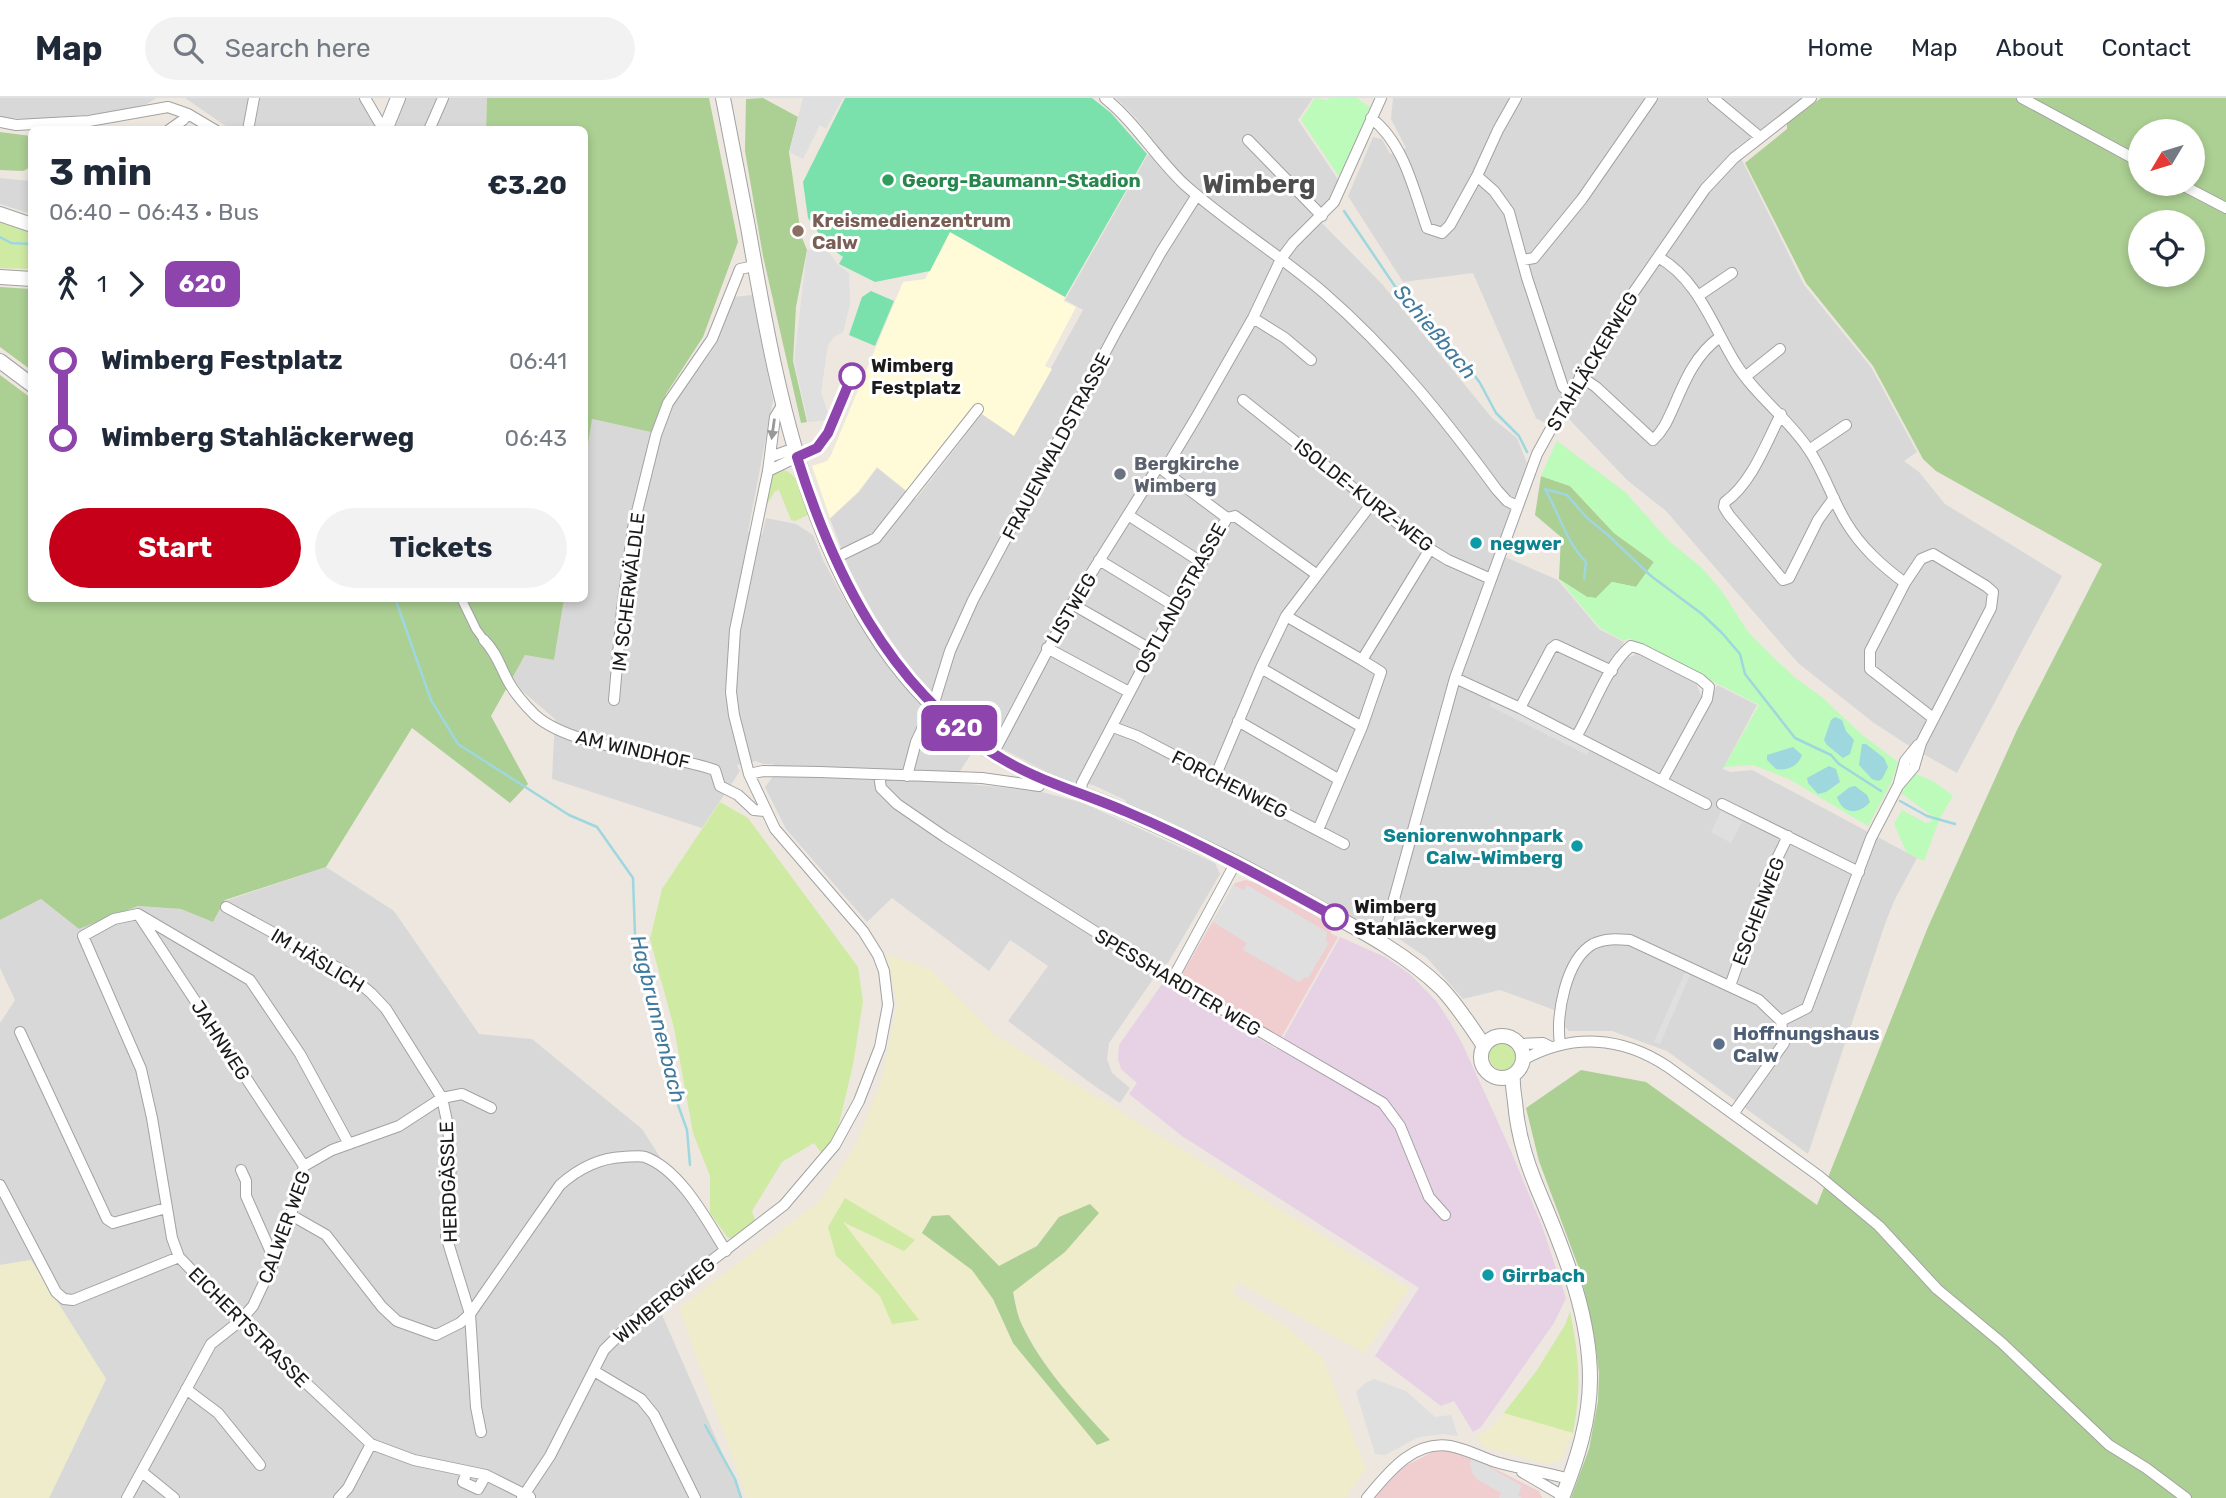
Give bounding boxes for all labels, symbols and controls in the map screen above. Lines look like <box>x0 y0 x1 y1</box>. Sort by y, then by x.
search box <box>145 17 635 80</box>
text: Map <box>35 29 103 68</box>
icon: search <box>169 29 207 67</box>
text: Search here <box>225 33 370 64</box>
text: Home <box>1807 34 1873 62</box>
text: Map <box>1911 34 1958 62</box>
text: About <box>1996 34 2064 62</box>
text: Contact <box>2102 34 2191 62</box>
north arrow <box>2128 119 2205 196</box>
map controls <box>2128 119 2205 287</box>
text: 3 min <box>49 149 152 195</box>
place label: Georg-Baumann-Stadion <box>902 169 1141 192</box>
district label: Wimberg <box>1203 169 1315 200</box>
text: €3.20 <box>487 170 567 201</box>
marker: Georg-Baumann-Stadion <box>880 172 896 188</box>
text: 06:40 – 06:43 · Bus <box>49 198 259 226</box>
place label: Kreismedienzentrum Calw <box>812 209 1011 254</box>
button: locate <box>2128 210 2205 287</box>
marker: Kreismedienzentrum Calw <box>790 223 806 239</box>
icon: walk <box>49 265 87 303</box>
icon: forward <box>117 265 155 303</box>
text: 1 <box>97 270 107 298</box>
text: 620 <box>179 270 226 298</box>
water label: Schießbach <box>1389 279 1482 384</box>
street label: STAHLÄCKERWEG <box>1542 288 1643 435</box>
text: Wimberg Festplatz <box>101 345 343 376</box>
text: 06:41 <box>509 347 567 375</box>
street label: FRAUENWALDSTRASSE <box>997 349 1115 544</box>
place label: Wimberg Festplatz <box>871 354 961 399</box>
marker: Wimberg Festplatz <box>839 363 865 389</box>
one-way arrow <box>768 418 779 440</box>
text: Wimberg Stahläckerweg <box>101 422 414 453</box>
text: 06:43 <box>505 424 567 452</box>
street label: ISOLDE-KURZ-WEG <box>1290 434 1438 557</box>
place label: Bergkirche Wimberg <box>1134 452 1239 497</box>
marker: Bergkirche Wimberg <box>1112 466 1128 482</box>
button: Start <box>49 508 301 588</box>
button: Tickets <box>315 508 567 588</box>
street label: IM SCHERWÄLDLE <box>607 511 650 673</box>
street label: OSTLANDSTRASSE <box>1130 519 1231 677</box>
place label: negwer <box>1490 532 1561 555</box>
marker: negwer <box>1468 535 1484 551</box>
street label: LISTWEG <box>1041 569 1101 648</box>
line badge: 620 <box>919 705 999 751</box>
text: 620 <box>935 714 983 742</box>
street label: AM WINDHOF <box>574 725 692 774</box>
street label: FORCHENWEG <box>1168 745 1291 823</box>
place label: Seniorenwohnpark Calw-Wimberg <box>1383 824 1563 869</box>
marker: Seniorenwohnpark Calw-Wimberg <box>1569 838 1585 854</box>
street label: ESCHENWEG <box>1727 854 1790 968</box>
place label: Wimberg Stahläckerweg <box>1354 895 1496 940</box>
marker: Wimberg Stahläckerweg <box>1322 904 1348 930</box>
street label: IM HÄSLICH <box>267 924 369 997</box>
street label: SPESSHARDTER WEG <box>1091 924 1265 1041</box>
water label: Hagbrunnenbach <box>626 932 691 1105</box>
street label: JAHNWEG <box>186 996 255 1085</box>
place label: Hoffnungshaus Calw <box>1733 1022 1879 1067</box>
marker: Hoffnungshaus Calw <box>1711 1036 1727 1052</box>
street label: HERDGÄSSLE <box>435 1121 462 1243</box>
street label: CALWER WEG <box>253 1168 315 1287</box>
street label: WIMBERGWEG <box>609 1252 720 1348</box>
street label: EICHERTSTRASSE <box>184 1262 314 1392</box>
place label: Girrbach <box>1502 1264 1585 1287</box>
marker: Girrbach <box>1480 1267 1496 1283</box>

